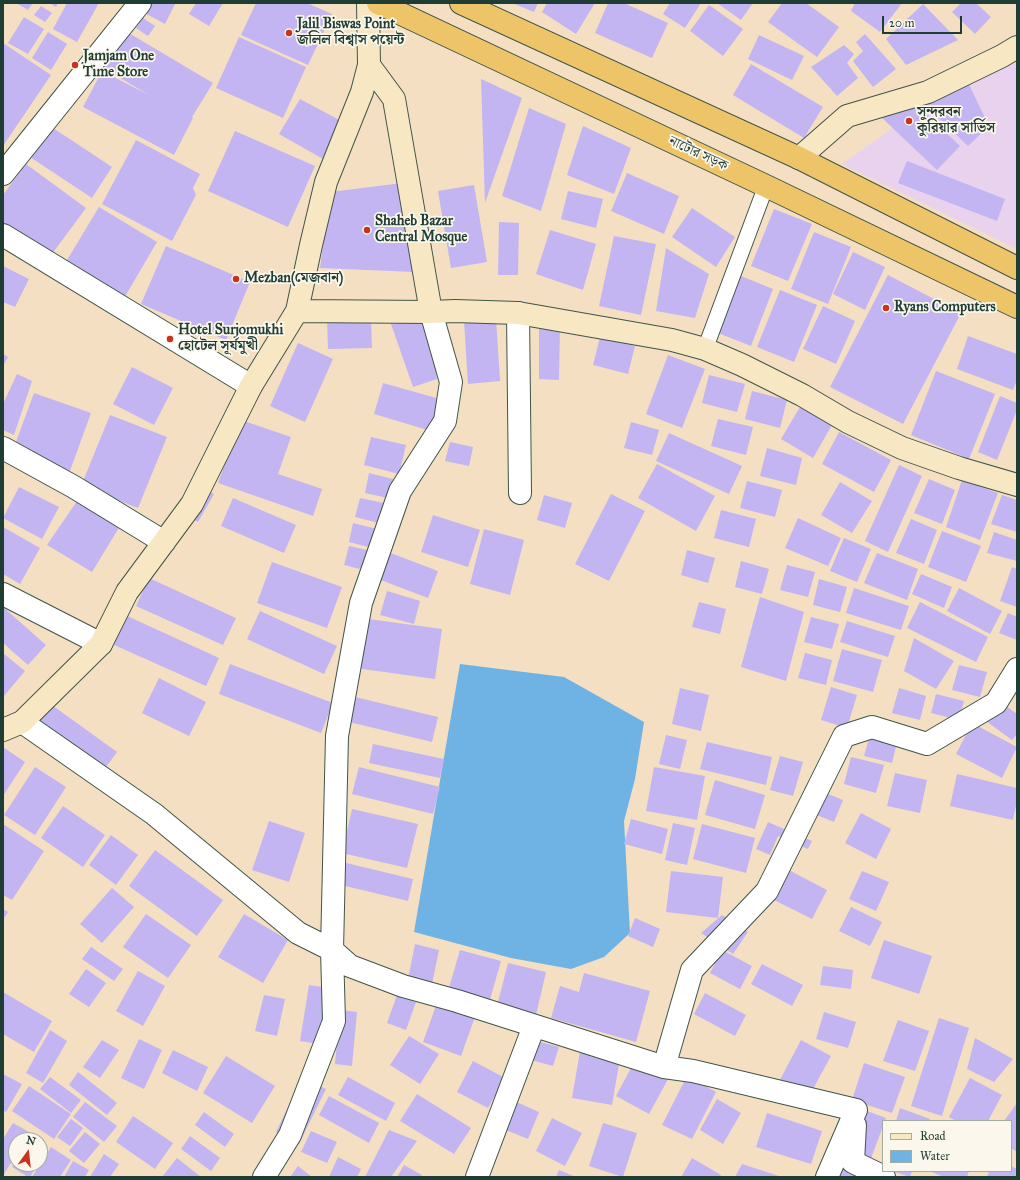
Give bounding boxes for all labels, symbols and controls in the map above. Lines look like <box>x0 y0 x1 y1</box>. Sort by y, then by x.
scale bar <box>884 8 964 34</box>
text: 20 m <box>889 16 915 30</box>
place label: Jalil Biswas Point জলিল বিশ্বাস পয়েন্ট <box>297 17 405 50</box>
marker: Jalil Biswas Point জলিল বিশ্বাস পয়েন্ট <box>284 28 294 38</box>
place label: Jamjam One Time Store <box>83 49 154 82</box>
marker: Jamjam One Time Store <box>70 60 80 70</box>
place label: সুন্দরবন কুরিয়ার সার্ভিস <box>917 105 995 138</box>
marker: সুন্দরবন কুরিয়ার সার্ভিস <box>904 116 914 126</box>
street label: নাটোর সড়ক <box>666 133 730 175</box>
place label: Shaheb Bazar Central Mosque <box>375 214 467 246</box>
marker: Shaheb Bazar Central Mosque <box>362 225 372 235</box>
place label: Mezban(মেজবান) <box>244 271 343 287</box>
marker: Mezban(মেজবান) <box>231 274 241 284</box>
place label: Ryans Computers <box>894 300 996 316</box>
marker: Ryans Computers <box>881 303 891 313</box>
place label: Hotel Surjomukhi হোটেল সূর্যমুখী <box>178 323 283 356</box>
marker: Hotel Surjomukhi হোটেল সূর্যমুখী <box>165 334 175 344</box>
legend <box>882 1120 1012 1172</box>
text: Road <box>920 1129 946 1143</box>
north arrow <box>8 1132 48 1172</box>
text: N <box>25 1133 37 1148</box>
text: Water <box>920 1149 950 1163</box>

